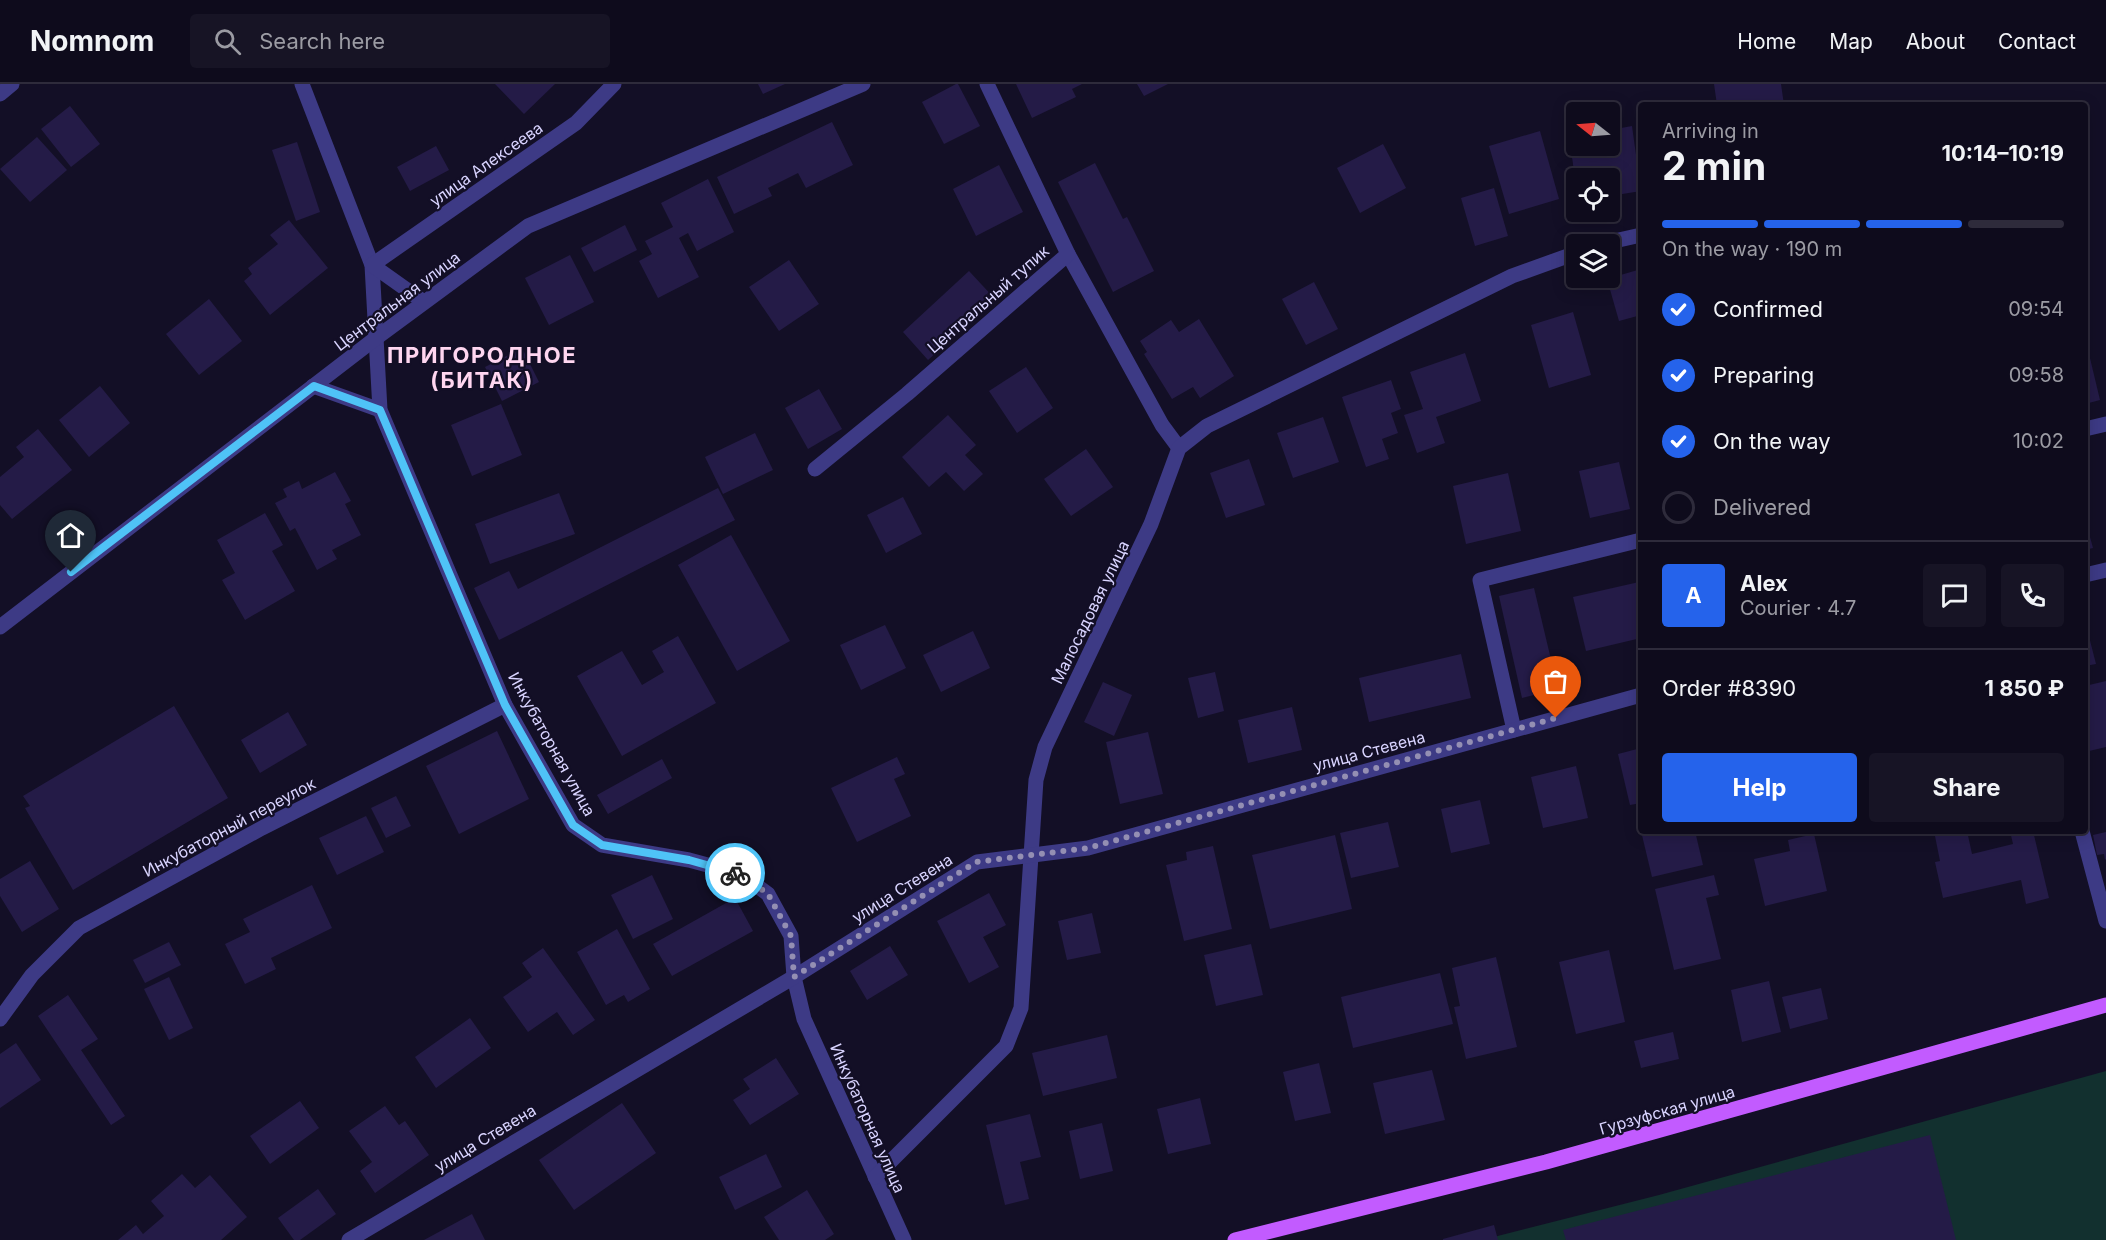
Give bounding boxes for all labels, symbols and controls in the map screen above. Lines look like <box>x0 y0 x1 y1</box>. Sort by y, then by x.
search box <box>190 14 610 68</box>
text: Nomnom <box>30 24 154 58</box>
icon: search <box>211 25 244 58</box>
text: Search here <box>259 28 385 54</box>
text: Home <box>1737 29 1796 54</box>
text: Map <box>1829 29 1873 54</box>
text: About <box>1906 29 1965 54</box>
text: Contact <box>1998 29 2076 54</box>
north arrow <box>1566 102 1620 156</box>
map controls <box>1566 102 1620 288</box>
street label: улица Алексеева <box>426 117 546 211</box>
text: Arriving in <box>1662 119 1759 143</box>
text: 10:14–10:19 <box>1942 140 2064 166</box>
text: 2 min <box>1662 142 1766 189</box>
button: locate <box>1566 168 1620 222</box>
button: layers <box>1566 234 1620 288</box>
text: On the way · 190 m <box>1662 237 1842 261</box>
street label: Центральный тупик <box>923 241 1053 357</box>
street label: Центральная улица <box>330 247 464 355</box>
icon: check <box>1662 293 1695 326</box>
text: Confirmed <box>1713 296 1823 322</box>
text: 09:54 <box>2008 297 2064 321</box>
district label: ПРИГОРОДНОЕ (БИТАК) <box>387 342 577 393</box>
icon: check <box>1662 359 1695 392</box>
text: Preparing <box>1713 362 1814 388</box>
text: 09:58 <box>2009 363 2064 387</box>
icon: check <box>1662 425 1695 458</box>
text: On the way <box>1713 428 1831 454</box>
text: 10:02 <box>2013 429 2064 453</box>
text: Delivered <box>1713 494 1811 520</box>
pin <box>45 510 96 572</box>
icon: home <box>54 519 87 552</box>
street label: Малосадовая улица <box>1047 537 1133 687</box>
button: chat <box>1923 564 1986 627</box>
button: phone <box>2001 564 2064 627</box>
text: Alex <box>1740 570 1788 596</box>
text: A <box>1685 582 1702 608</box>
text: Courier · 4.7 <box>1740 596 1856 620</box>
pin <box>1530 656 1581 718</box>
icon: bag <box>1539 665 1572 698</box>
street label: Инкубаторная улица <box>504 669 600 819</box>
text: Order #8390 <box>1662 675 1796 701</box>
text: 1 850 ₽ <box>1985 675 2064 701</box>
street label: улица Стевена <box>1311 726 1427 776</box>
button: Help <box>1662 753 1857 822</box>
button: Share <box>1869 753 2064 822</box>
street label: Инкубаторный переулок <box>139 773 319 881</box>
courier <box>705 843 765 903</box>
street label: улица Стевена <box>848 849 956 927</box>
icon: bike <box>719 857 752 890</box>
street label: Инкубаторная улица <box>826 1040 910 1196</box>
street label: Гурзуфская улица <box>1597 1081 1737 1139</box>
street label: улица Стевена <box>431 1100 539 1176</box>

